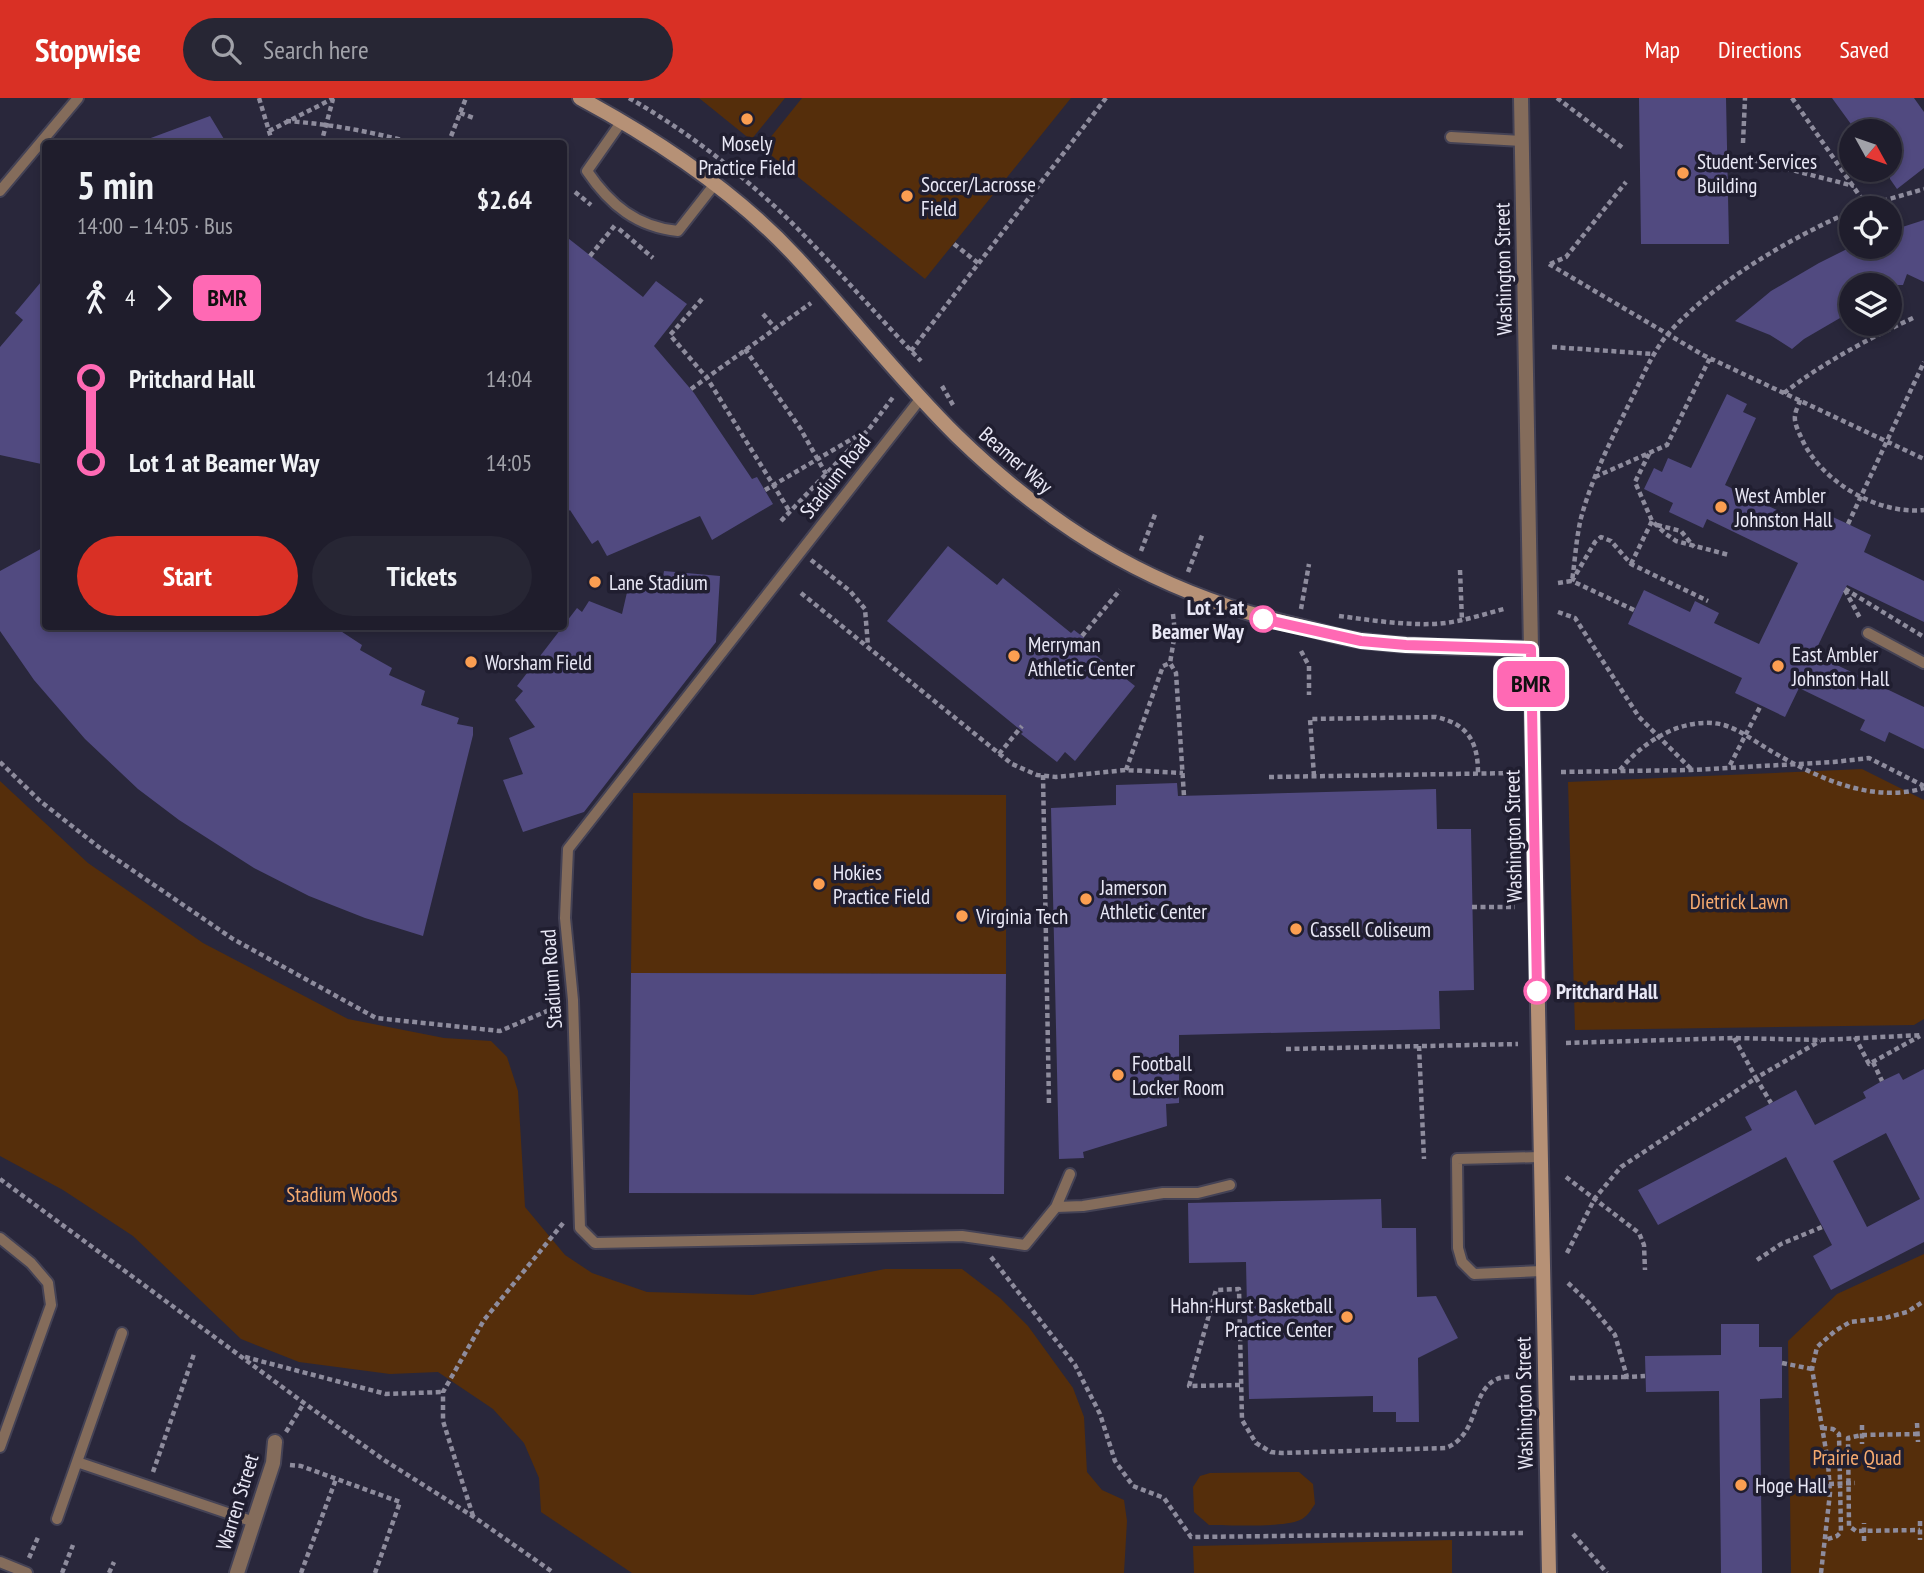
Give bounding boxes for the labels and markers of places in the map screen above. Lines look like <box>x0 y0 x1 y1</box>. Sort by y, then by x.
marker: Mosely Practice Field <box>739 111 755 127</box>
place label: Mosely Practice Field <box>699 130 796 181</box>
place label: Student Services Building <box>1697 148 1817 199</box>
marker: Student Services Building <box>1675 165 1691 181</box>
place label: Soccer/Lacrosse Field <box>921 171 1036 222</box>
marker: Soccer/Lacrosse Field <box>899 188 915 204</box>
place label: West Ambler Johnston Hall <box>1734 482 1833 533</box>
marker: West Ambler Johnston Hall <box>1713 499 1729 515</box>
place label: Lane Stadium <box>609 569 708 596</box>
marker: Lane Stadium <box>587 574 603 590</box>
place label: Lot 1 at Beamer Way <box>1152 594 1245 645</box>
marker: Lot 1 at Beamer Way <box>1250 606 1276 632</box>
place label: Merryman Athletic Center <box>1028 631 1135 682</box>
place label: East Ambler Johnston Hall <box>1791 641 1890 692</box>
marker: Merryman Athletic Center <box>1006 648 1022 664</box>
place label: Worsham Field <box>485 649 592 676</box>
marker: Worsham Field <box>463 654 479 670</box>
marker: East Ambler Johnston Hall <box>1770 658 1786 674</box>
place label: Hokies Practice Field <box>833 859 930 910</box>
place label: Jamerson Athletic Center <box>1099 874 1207 925</box>
marker: Hokies Practice Field <box>811 876 827 892</box>
marker: Jamerson Athletic Center <box>1078 891 1094 907</box>
place label: Virginia Tech <box>975 903 1068 930</box>
marker: Virginia Tech <box>954 908 970 924</box>
place label: Cassell Coliseum <box>1310 916 1431 943</box>
marker: Cassell Coliseum <box>1288 921 1304 937</box>
marker: Pritchard Hall <box>1524 978 1550 1004</box>
place label: Pritchard Hall <box>1556 978 1659 1005</box>
place label: Football Locker Room <box>1132 1050 1224 1101</box>
marker: Football Locker Room <box>1110 1067 1126 1083</box>
place label: Hahn-Hurst Basketball Practice Center <box>1170 1292 1333 1343</box>
marker: Hahn-Hurst Basketball Practice Center <box>1339 1309 1355 1325</box>
place label: Hoge Hall <box>1755 1472 1827 1499</box>
marker: Hoge Hall <box>1733 1477 1749 1493</box>

